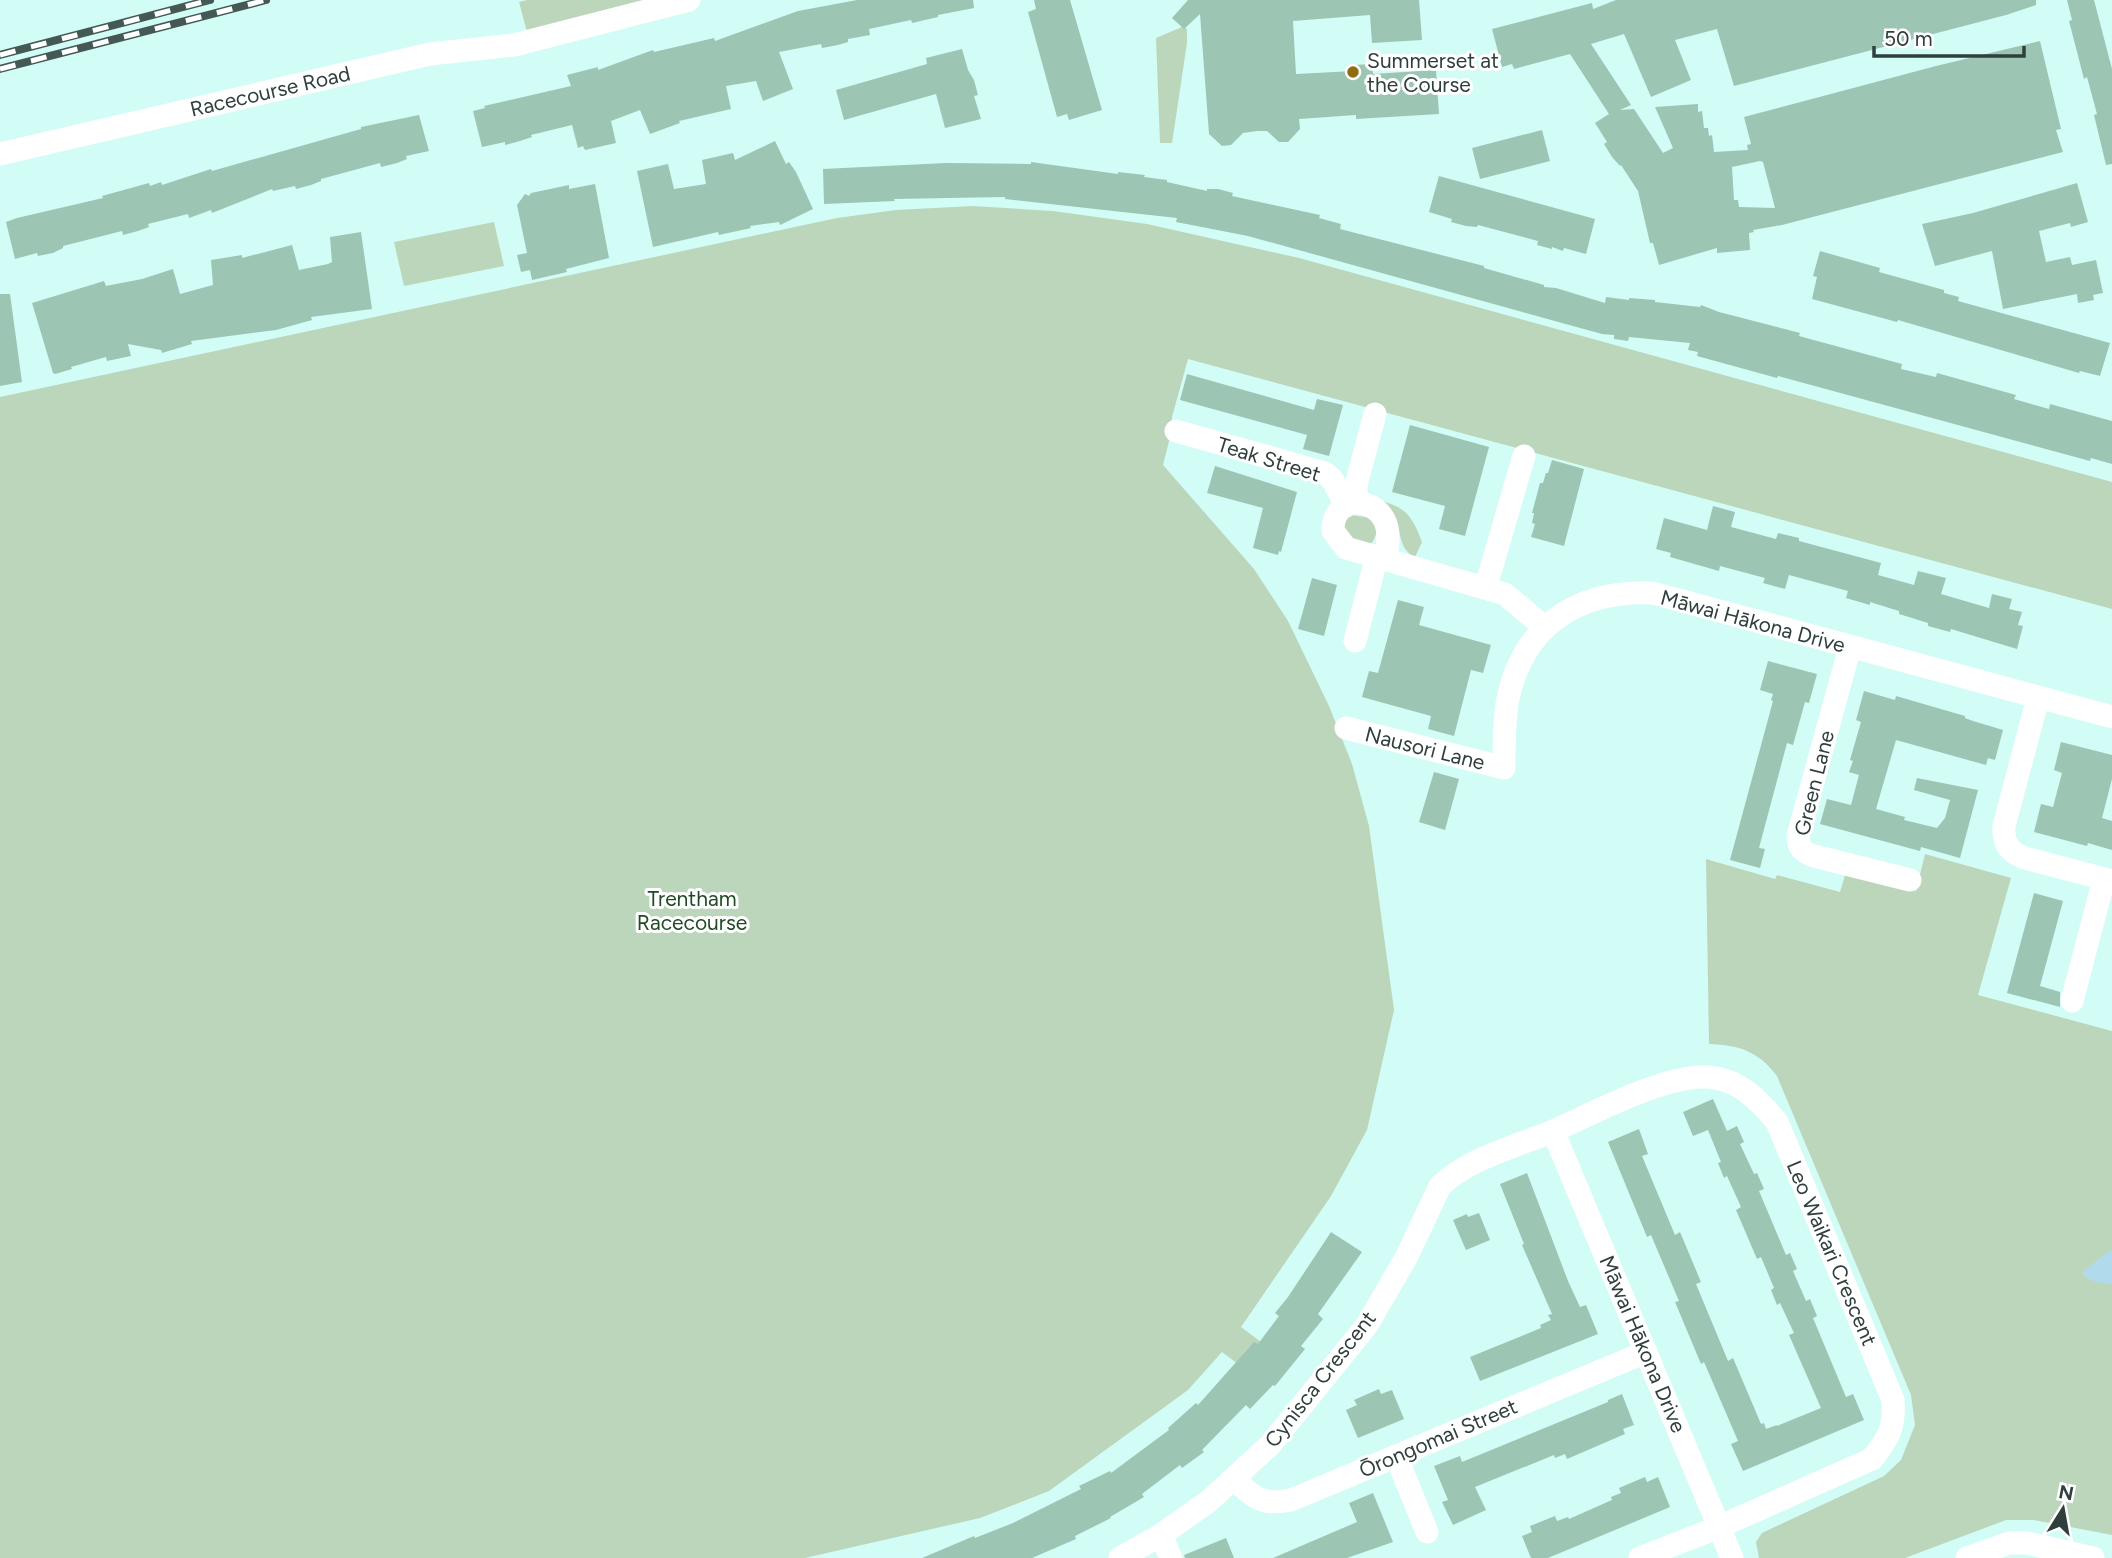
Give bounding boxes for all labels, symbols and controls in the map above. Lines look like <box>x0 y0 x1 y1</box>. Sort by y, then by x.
scale bar <box>1874 14 2024 58</box>
text: 50 m <box>1884 26 1933 51</box>
place label: Summerset at the Course <box>1367 48 1499 97</box>
street label: Racecourse Road <box>187 60 353 122</box>
marker: Summerset at the Course <box>1345 64 1361 80</box>
street label: Teak Street <box>1214 431 1324 487</box>
street label: Māwai Hākona Drive <box>1658 584 1848 658</box>
street label: Nausori Lane <box>1362 721 1488 775</box>
street label: Green Lane <box>1789 728 1839 838</box>
park label: Trentham Racecourse <box>637 886 747 935</box>
street label: Leo Waikari Crescent <box>1782 1157 1882 1349</box>
street label: Māwai Hākona Drive <box>1594 1252 1692 1436</box>
street label: Cynisca Crescent <box>1259 1306 1381 1452</box>
street label: Ōrongomai Street <box>1355 1393 1521 1483</box>
north arrow <box>2028 1474 2098 1544</box>
text: N <box>2057 1480 2076 1505</box>

